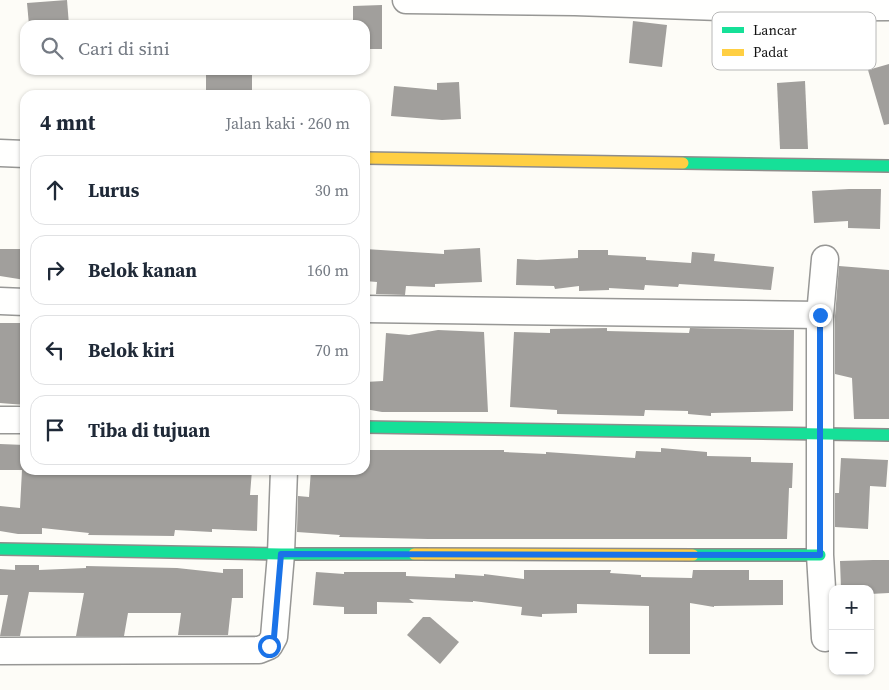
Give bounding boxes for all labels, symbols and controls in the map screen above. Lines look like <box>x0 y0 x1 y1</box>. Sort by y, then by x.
legend <box>712 12 876 70</box>
search box <box>20 20 370 75</box>
text: Lancar <box>753 20 797 40</box>
icon: search <box>38 34 66 62</box>
text: Cari di sini <box>78 35 170 61</box>
text: Padat <box>753 42 788 62</box>
text: 4 mnt <box>40 108 95 137</box>
text: Jalan kaki · 260 m <box>225 112 350 134</box>
icon: ahead <box>41 176 69 204</box>
text: Lurus <box>88 177 139 203</box>
text: 30 m <box>315 179 349 201</box>
icon: right <box>41 256 69 284</box>
text: Belok kanan <box>88 257 197 283</box>
text: 160 m <box>307 259 349 281</box>
route end <box>809 304 832 327</box>
icon: left <box>41 336 69 364</box>
text: Belok kiri <box>88 337 175 363</box>
text: 70 m <box>315 339 349 361</box>
icon: arrive <box>41 416 69 444</box>
text: Tiba di tujuan <box>88 417 210 443</box>
map controls <box>829 585 874 675</box>
button: + <box>829 585 874 630</box>
button: − <box>829 630 874 675</box>
route start <box>258 635 281 658</box>

